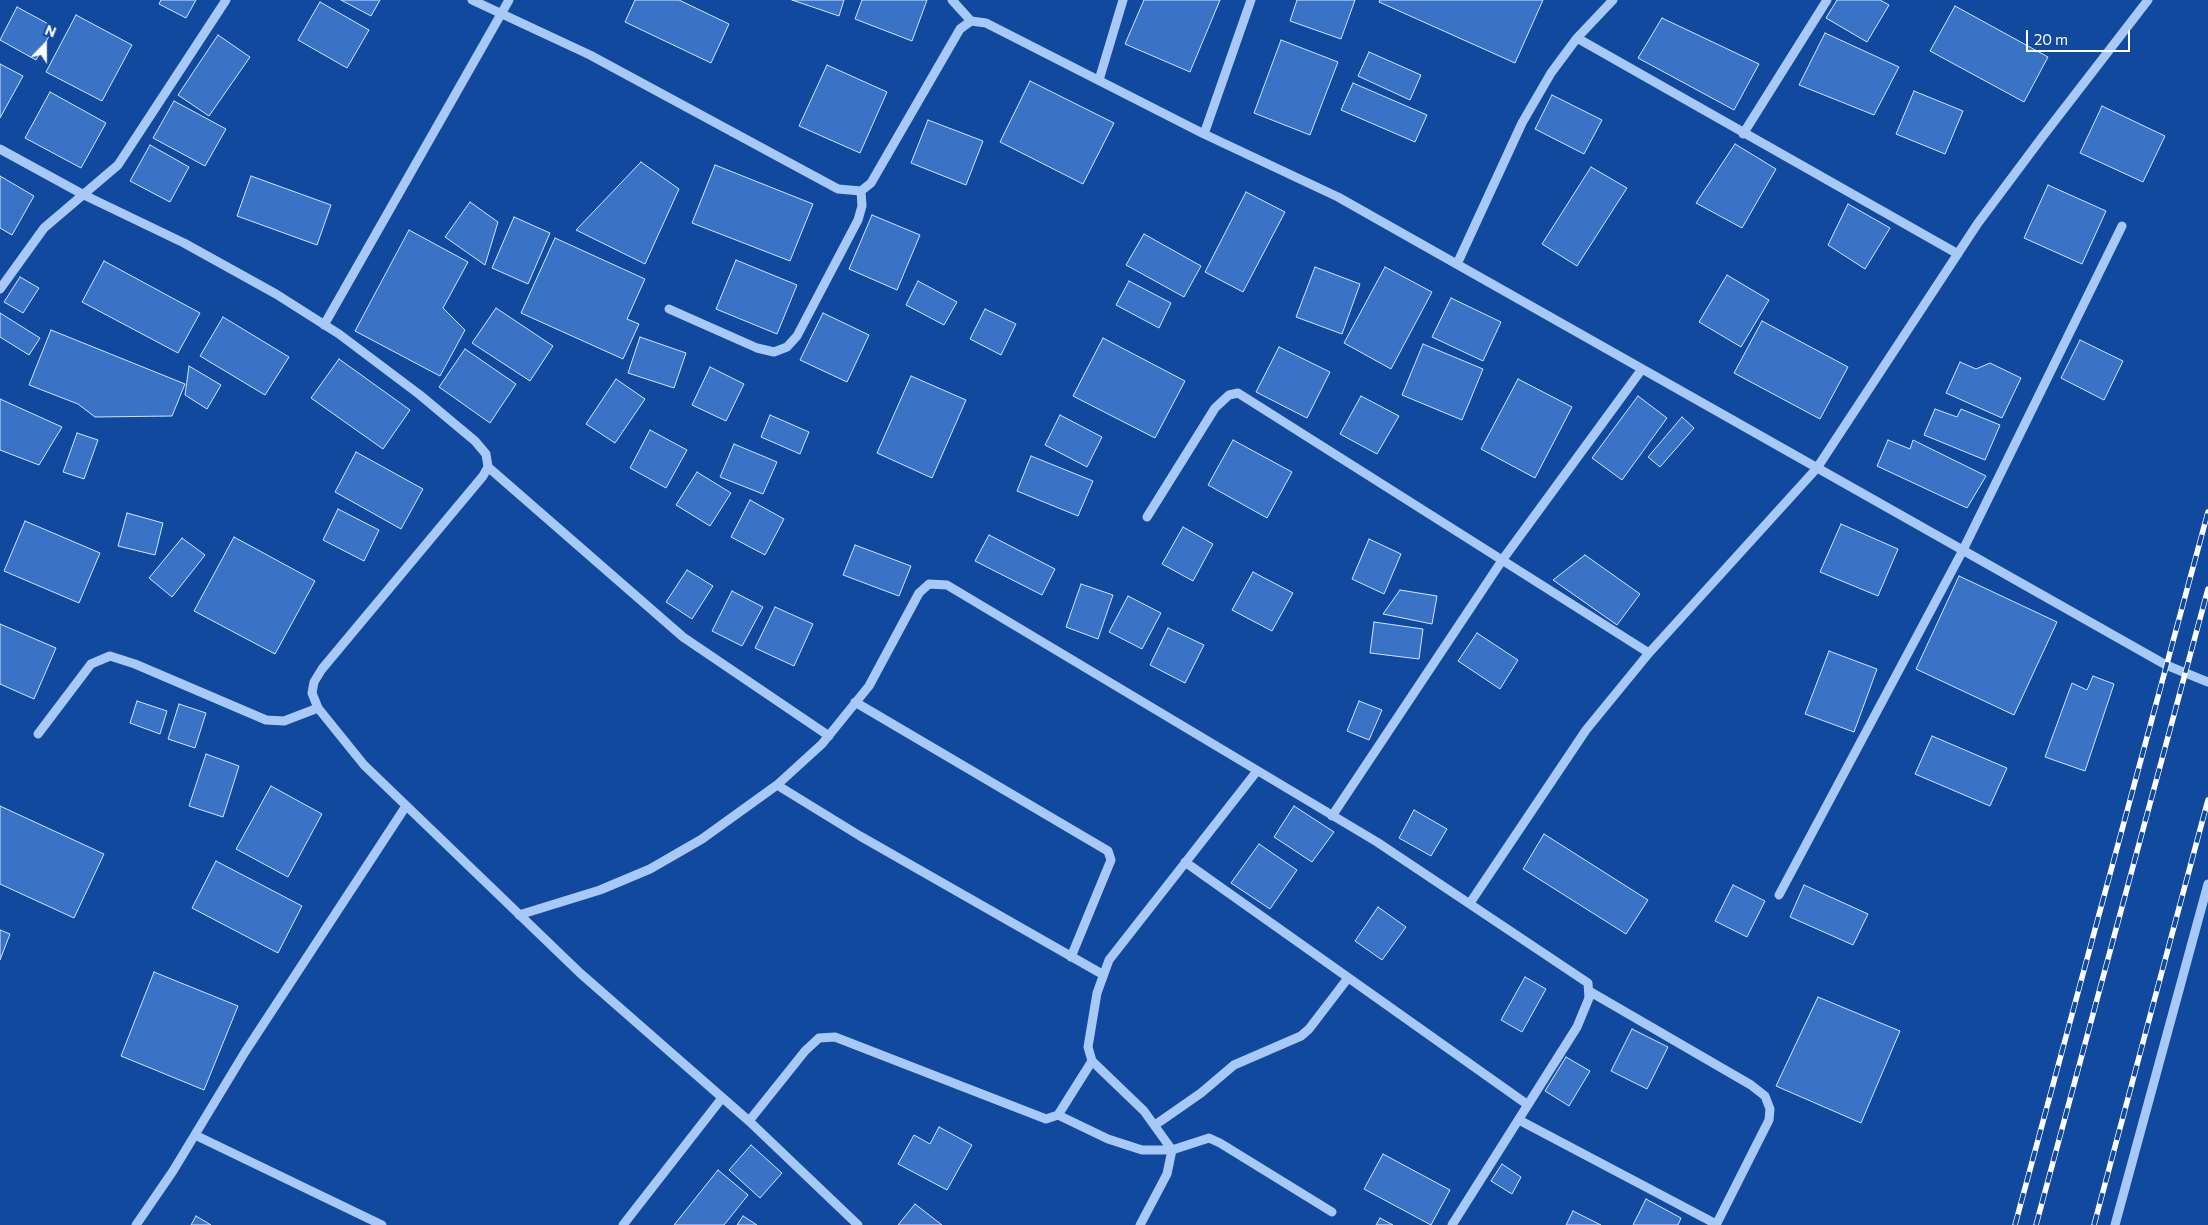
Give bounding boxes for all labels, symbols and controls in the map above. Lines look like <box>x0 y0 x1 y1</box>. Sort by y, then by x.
north arrow <box>20 20 70 70</box>
scale bar <box>2028 20 2132 52</box>
text: N <box>43 21 59 40</box>
text: 20 m <box>2034 30 2068 48</box>

